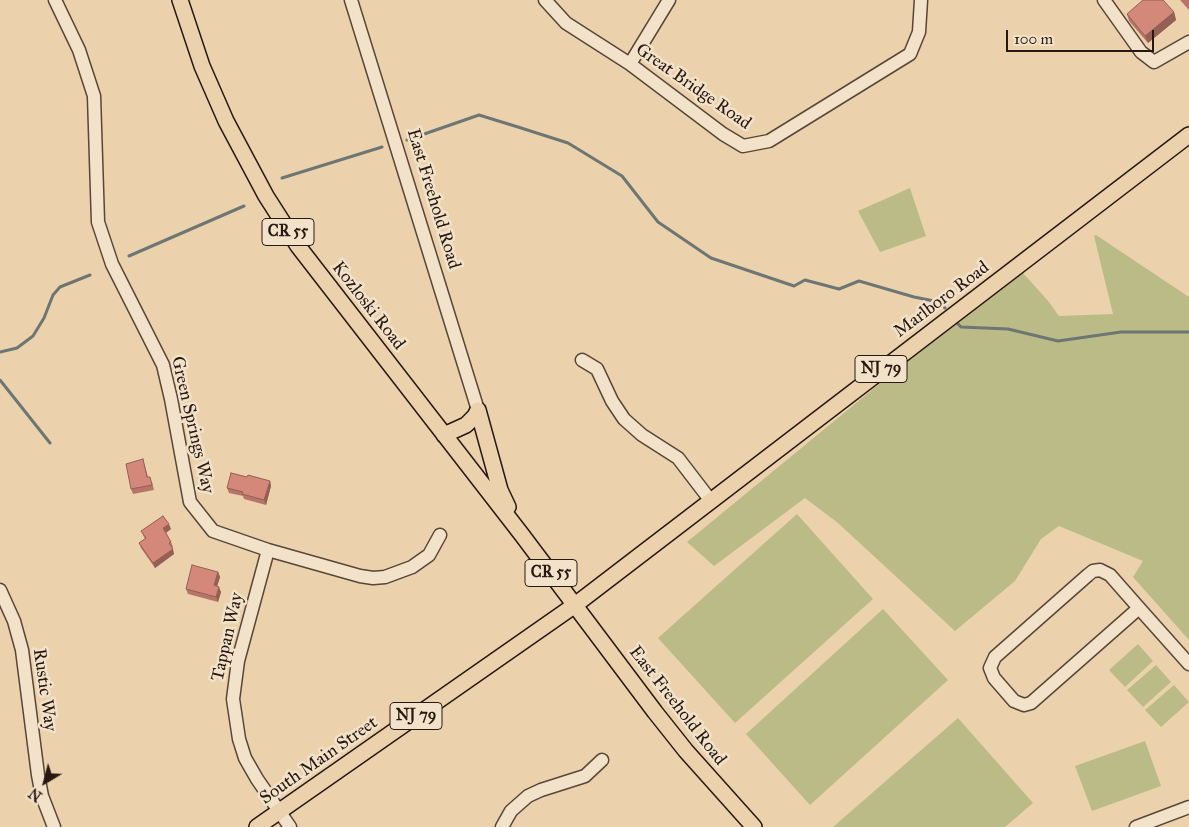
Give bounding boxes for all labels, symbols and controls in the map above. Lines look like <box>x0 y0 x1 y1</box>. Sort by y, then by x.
scale bar <box>1009 20 1156 52</box>
text: 100 m <box>1014 30 1053 48</box>
street label: Great Bridge Road <box>631 39 755 135</box>
street label: East Freehold Road <box>401 126 465 272</box>
road number: CR 55 <box>262 218 314 246</box>
street label: Marlboro Road <box>890 257 994 343</box>
street label: Kozloski Road <box>327 258 409 354</box>
street label: Green Springs Way <box>166 354 218 496</box>
road number: NJ 79 <box>855 356 907 382</box>
road number: CR 55 <box>525 560 577 586</box>
street label: Tappan Way <box>207 591 249 683</box>
street label: East Freehold Road <box>624 642 730 770</box>
street label: Rustic Way <box>28 647 60 733</box>
road number: NJ 79 <box>390 702 442 729</box>
street label: South Main Street <box>256 712 382 810</box>
north arrow <box>20 757 70 807</box>
text: N <box>26 784 46 805</box>

